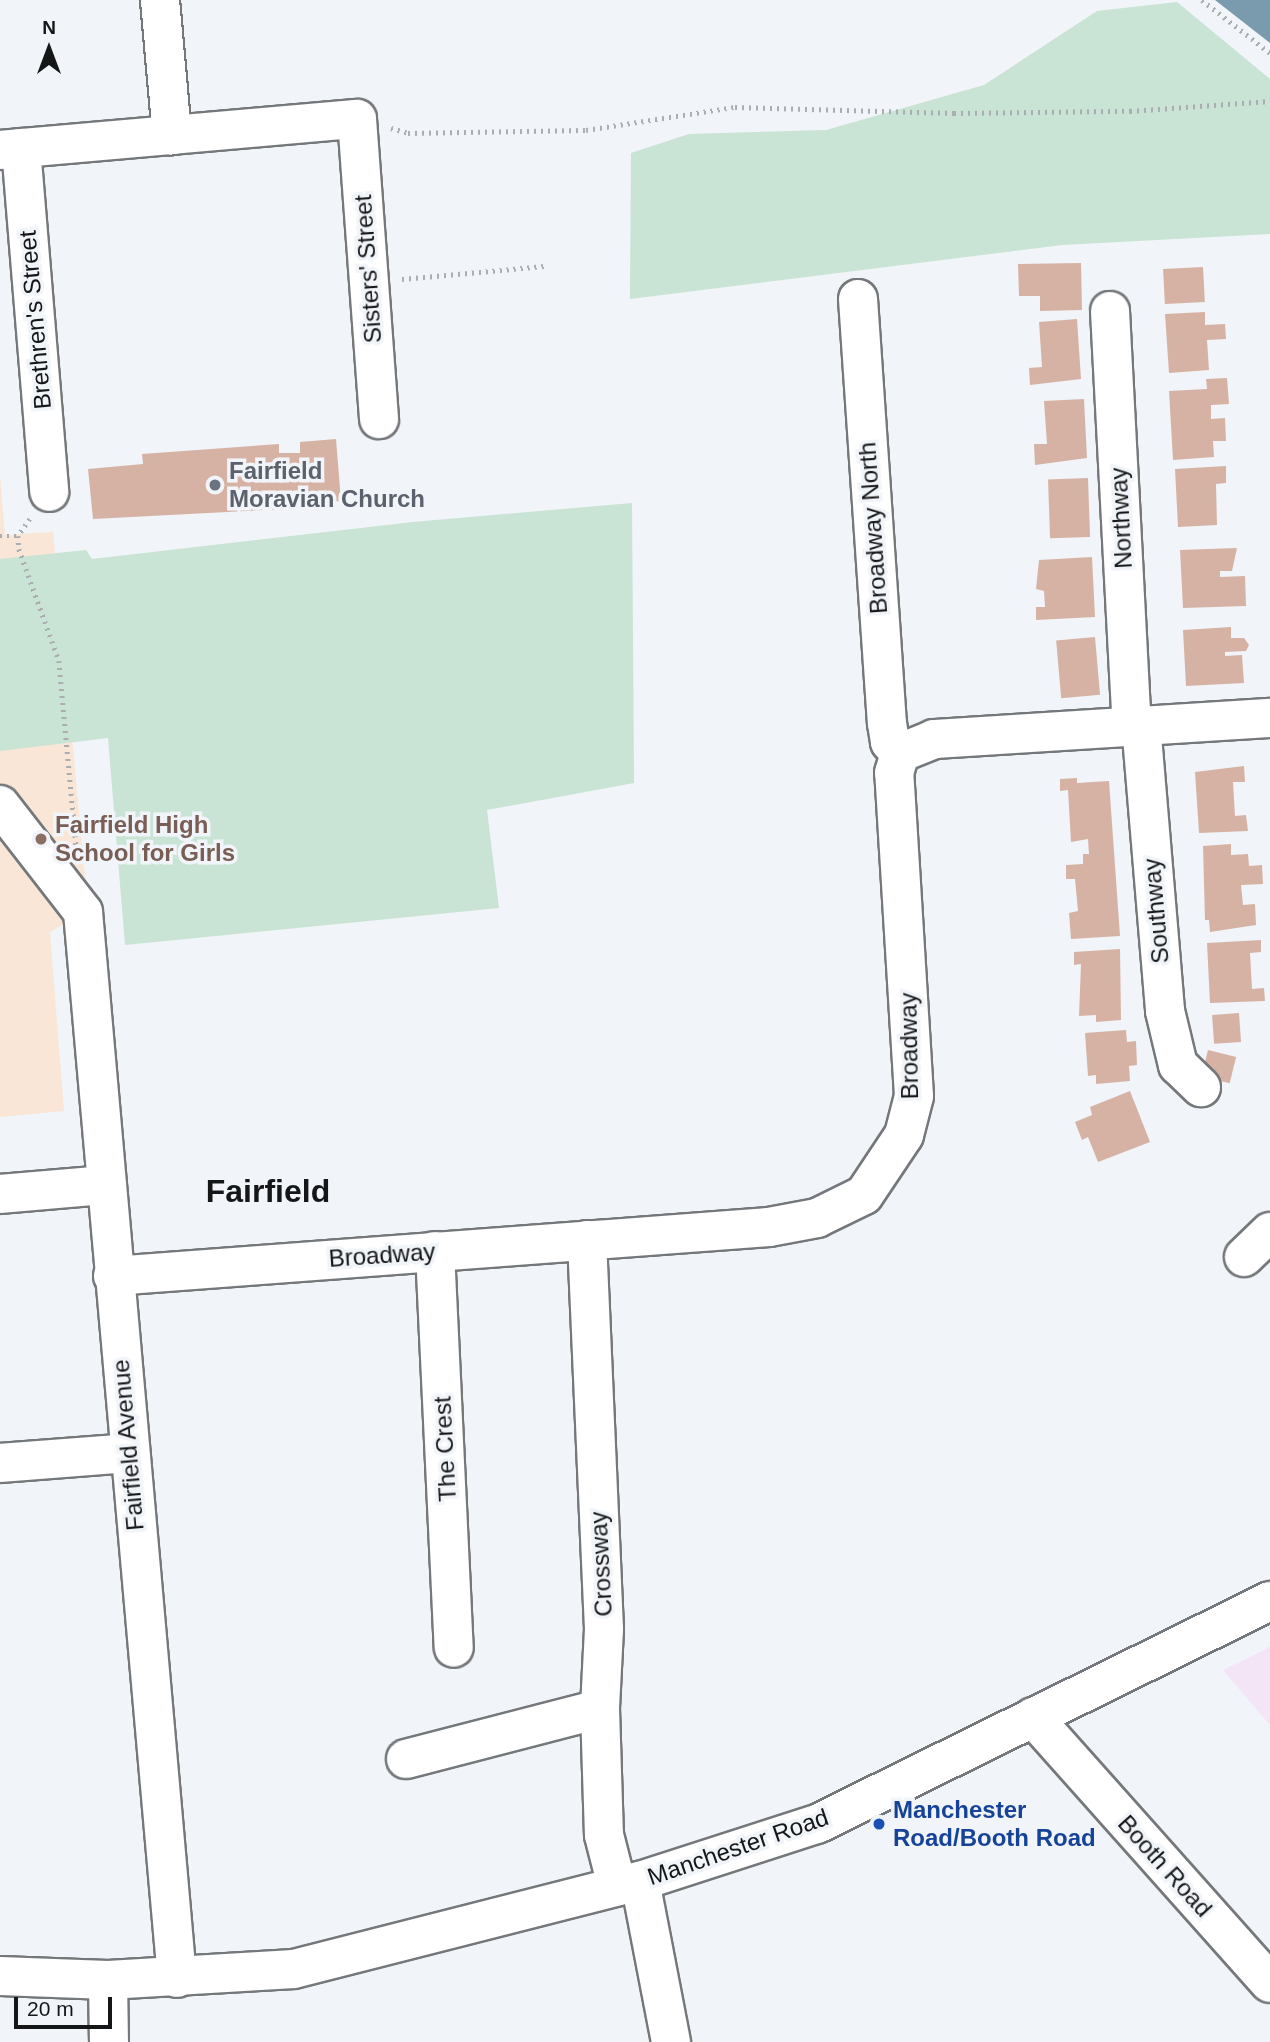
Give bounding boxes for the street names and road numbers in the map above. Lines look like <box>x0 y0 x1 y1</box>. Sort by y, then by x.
street label: Sisters' Street <box>348 194 388 344</box>
street label: Brethren's Street <box>13 229 57 411</box>
street label: Broadway North <box>853 441 893 615</box>
street label: Northway <box>1104 467 1138 569</box>
street label: Southway <box>1137 857 1175 965</box>
street label: Broadway <box>894 992 924 1100</box>
street label: Broadway <box>328 1237 436 1273</box>
street label: Fairfield Avenue <box>106 1358 150 1532</box>
street label: The Crest <box>428 1396 462 1502</box>
street label: Crossway <box>584 1511 618 1617</box>
street label: Manchester Road <box>644 1803 832 1891</box>
street label: Booth Road <box>1112 1809 1218 1923</box>

